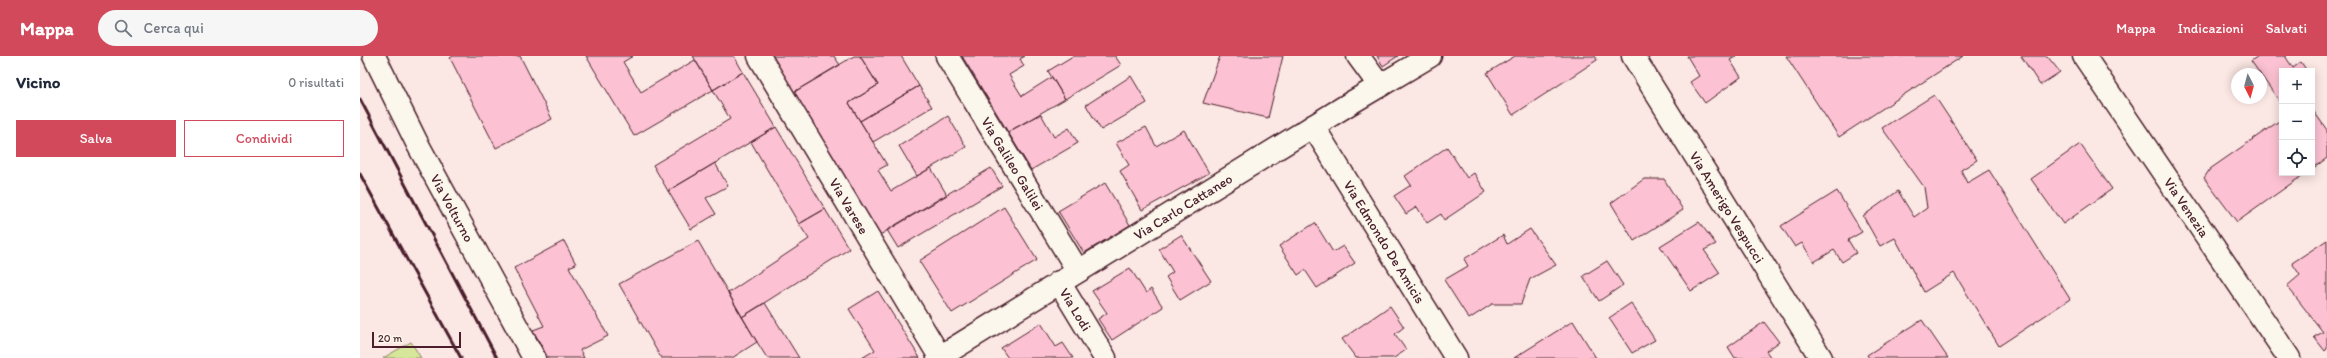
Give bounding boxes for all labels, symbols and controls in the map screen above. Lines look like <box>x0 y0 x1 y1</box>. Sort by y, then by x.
search box <box>98 10 378 46</box>
text: Mappa <box>20 17 74 40</box>
icon: search <box>112 17 134 39</box>
text: Cerca qui <box>144 19 204 37</box>
text: Mappa <box>2116 20 2156 37</box>
text: Indicazioni <box>2178 20 2244 37</box>
text: Salvati <box>2266 20 2307 37</box>
north arrow <box>2231 68 2267 104</box>
map controls <box>2279 68 2315 176</box>
button: + <box>2279 68 2315 104</box>
text: Vicino <box>16 72 60 92</box>
text: 0 risultati <box>288 75 344 90</box>
button: − <box>2279 104 2315 140</box>
street label: Via Galileo Galilei <box>978 114 1047 213</box>
button: Salva <box>16 120 176 157</box>
button: Condividi <box>184 120 344 157</box>
button: locate <box>2279 140 2315 176</box>
street label: Via Amerigo Vespucci <box>1686 148 1768 266</box>
street label: Via Carlo Cattaneo <box>1130 170 1235 244</box>
street label: Via Volturno <box>427 171 478 245</box>
street label: Via Venezia <box>2160 174 2214 241</box>
street label: Via Varese <box>826 175 873 237</box>
street label: Via Edmondo De Amicis <box>1340 177 1429 306</box>
street label: Via Lodi <box>1056 285 1095 334</box>
scale bar <box>372 330 461 349</box>
text: 20 m <box>378 332 402 345</box>

